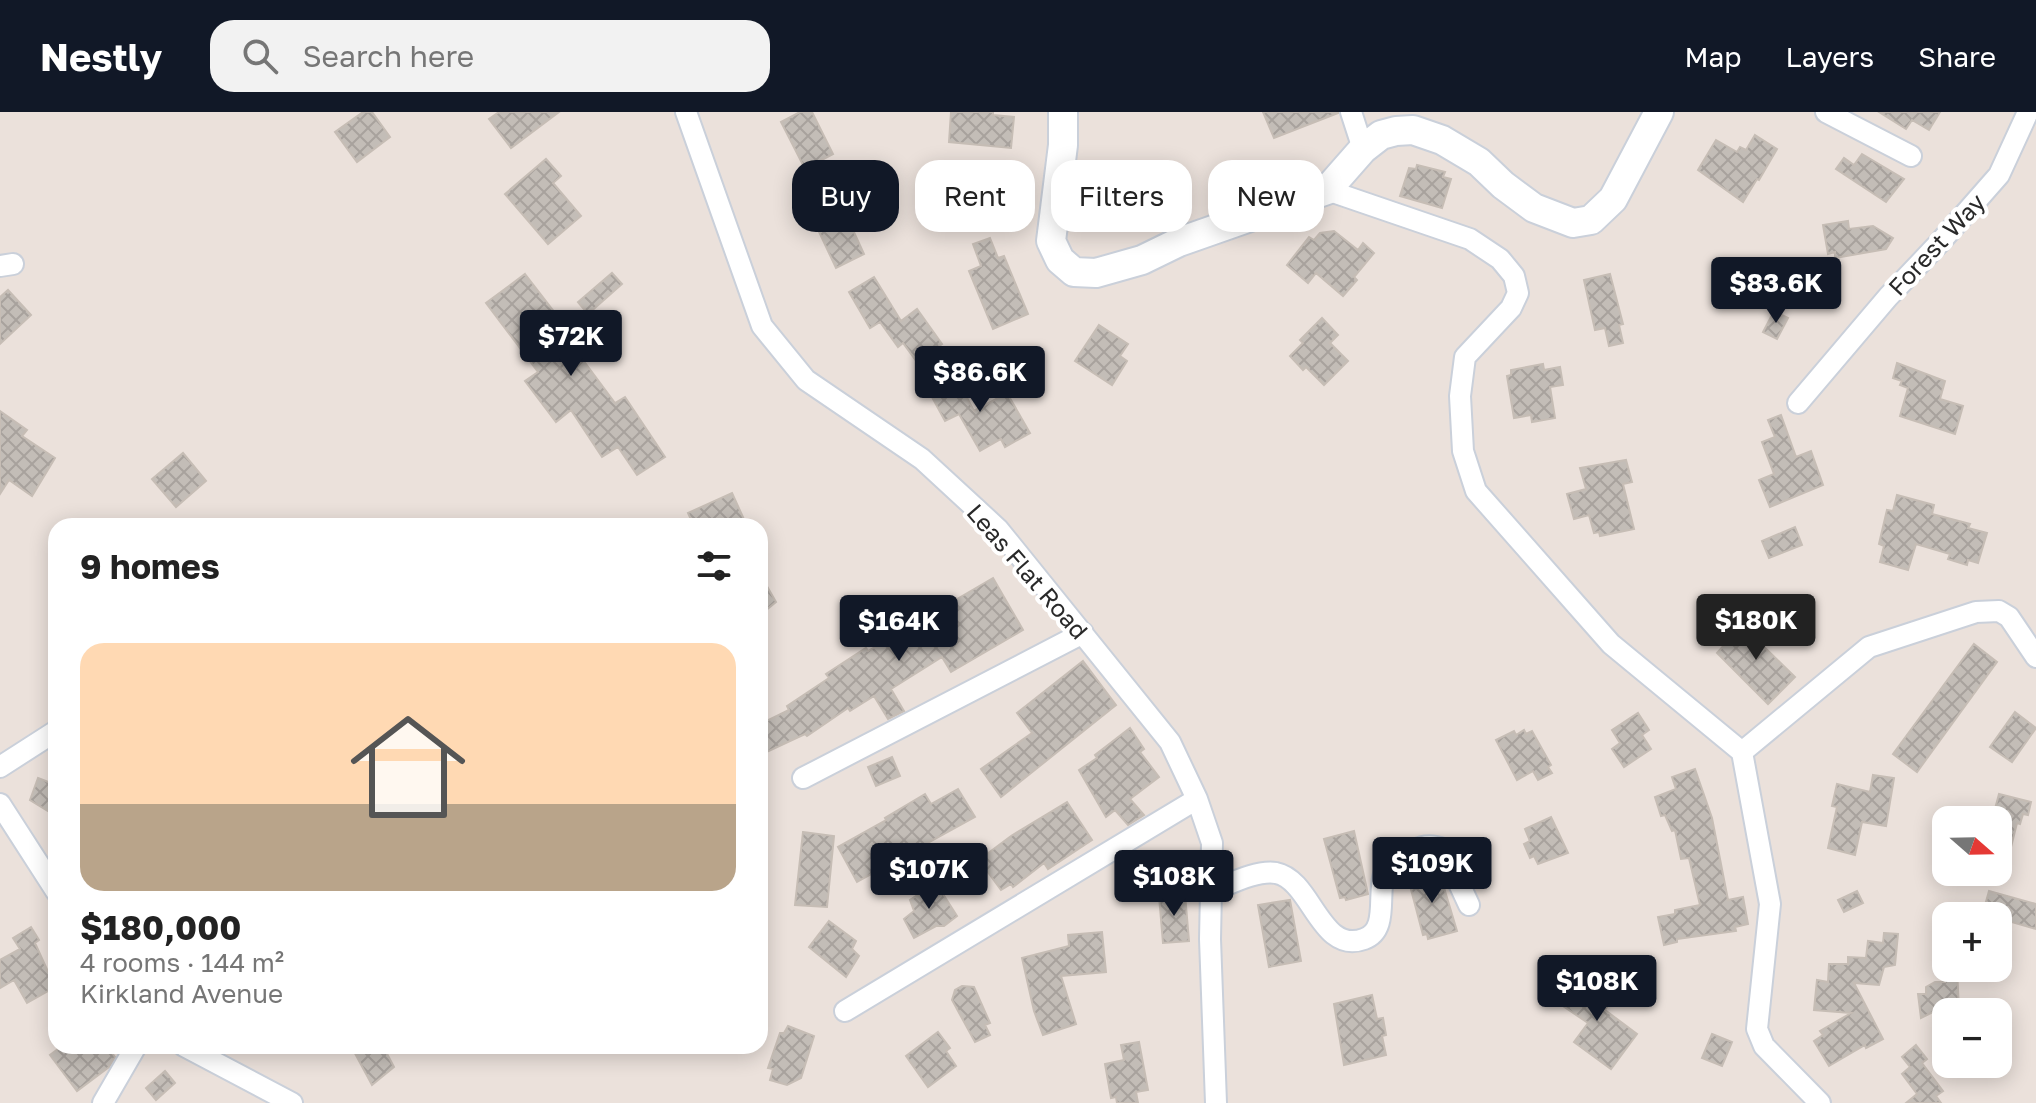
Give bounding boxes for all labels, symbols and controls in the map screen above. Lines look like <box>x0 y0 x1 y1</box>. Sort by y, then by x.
search box <box>210 20 770 92</box>
text: Nestly <box>40 34 162 79</box>
icon: search <box>238 34 282 78</box>
text: Search here <box>302 38 474 74</box>
text: Map <box>1684 40 1742 73</box>
text: Layers <box>1786 40 1874 73</box>
text: Share <box>1918 40 1996 73</box>
chip: Buy <box>792 160 899 232</box>
chip: Rent <box>915 160 1035 232</box>
chip: Filters <box>1051 160 1192 232</box>
chip: New <box>1208 160 1324 232</box>
street label: Forest Way <box>1882 187 1990 301</box>
pin: $83.6K <box>1711 257 1841 325</box>
text: $83.6K <box>1729 267 1823 298</box>
pin: $72K <box>524 310 618 378</box>
text: $72K <box>538 320 604 351</box>
pin: $86.6K <box>915 346 1045 414</box>
text: $86.6K <box>933 356 1027 387</box>
street label: Leas Flat Road <box>962 498 1094 644</box>
icon: filters <box>692 544 736 588</box>
text: 9 homes <box>80 546 220 586</box>
pin: $180K <box>1700 594 1812 662</box>
pin: $164K <box>843 595 955 663</box>
text: $180K <box>1714 604 1798 635</box>
text: $164K <box>858 605 940 636</box>
icon: home <box>336 695 480 839</box>
north arrow <box>1932 806 2012 886</box>
map controls <box>1932 806 2012 1078</box>
pin: $109K <box>1376 837 1488 905</box>
pin: $107K <box>873 843 985 911</box>
text: $109K <box>1390 847 1474 878</box>
pin: $108K <box>1118 850 1230 918</box>
text: $107K <box>889 853 969 884</box>
text: $108K <box>1132 860 1216 891</box>
button: + <box>1932 902 2012 982</box>
text: $180,000 <box>80 907 241 947</box>
text: 4 rooms · 144 m² <box>80 947 284 978</box>
pin: $108K <box>1541 955 1653 1023</box>
text: $108K <box>1555 965 1639 996</box>
text: Kirkland Avenue <box>80 978 283 1009</box>
button: − <box>1932 998 2012 1078</box>

